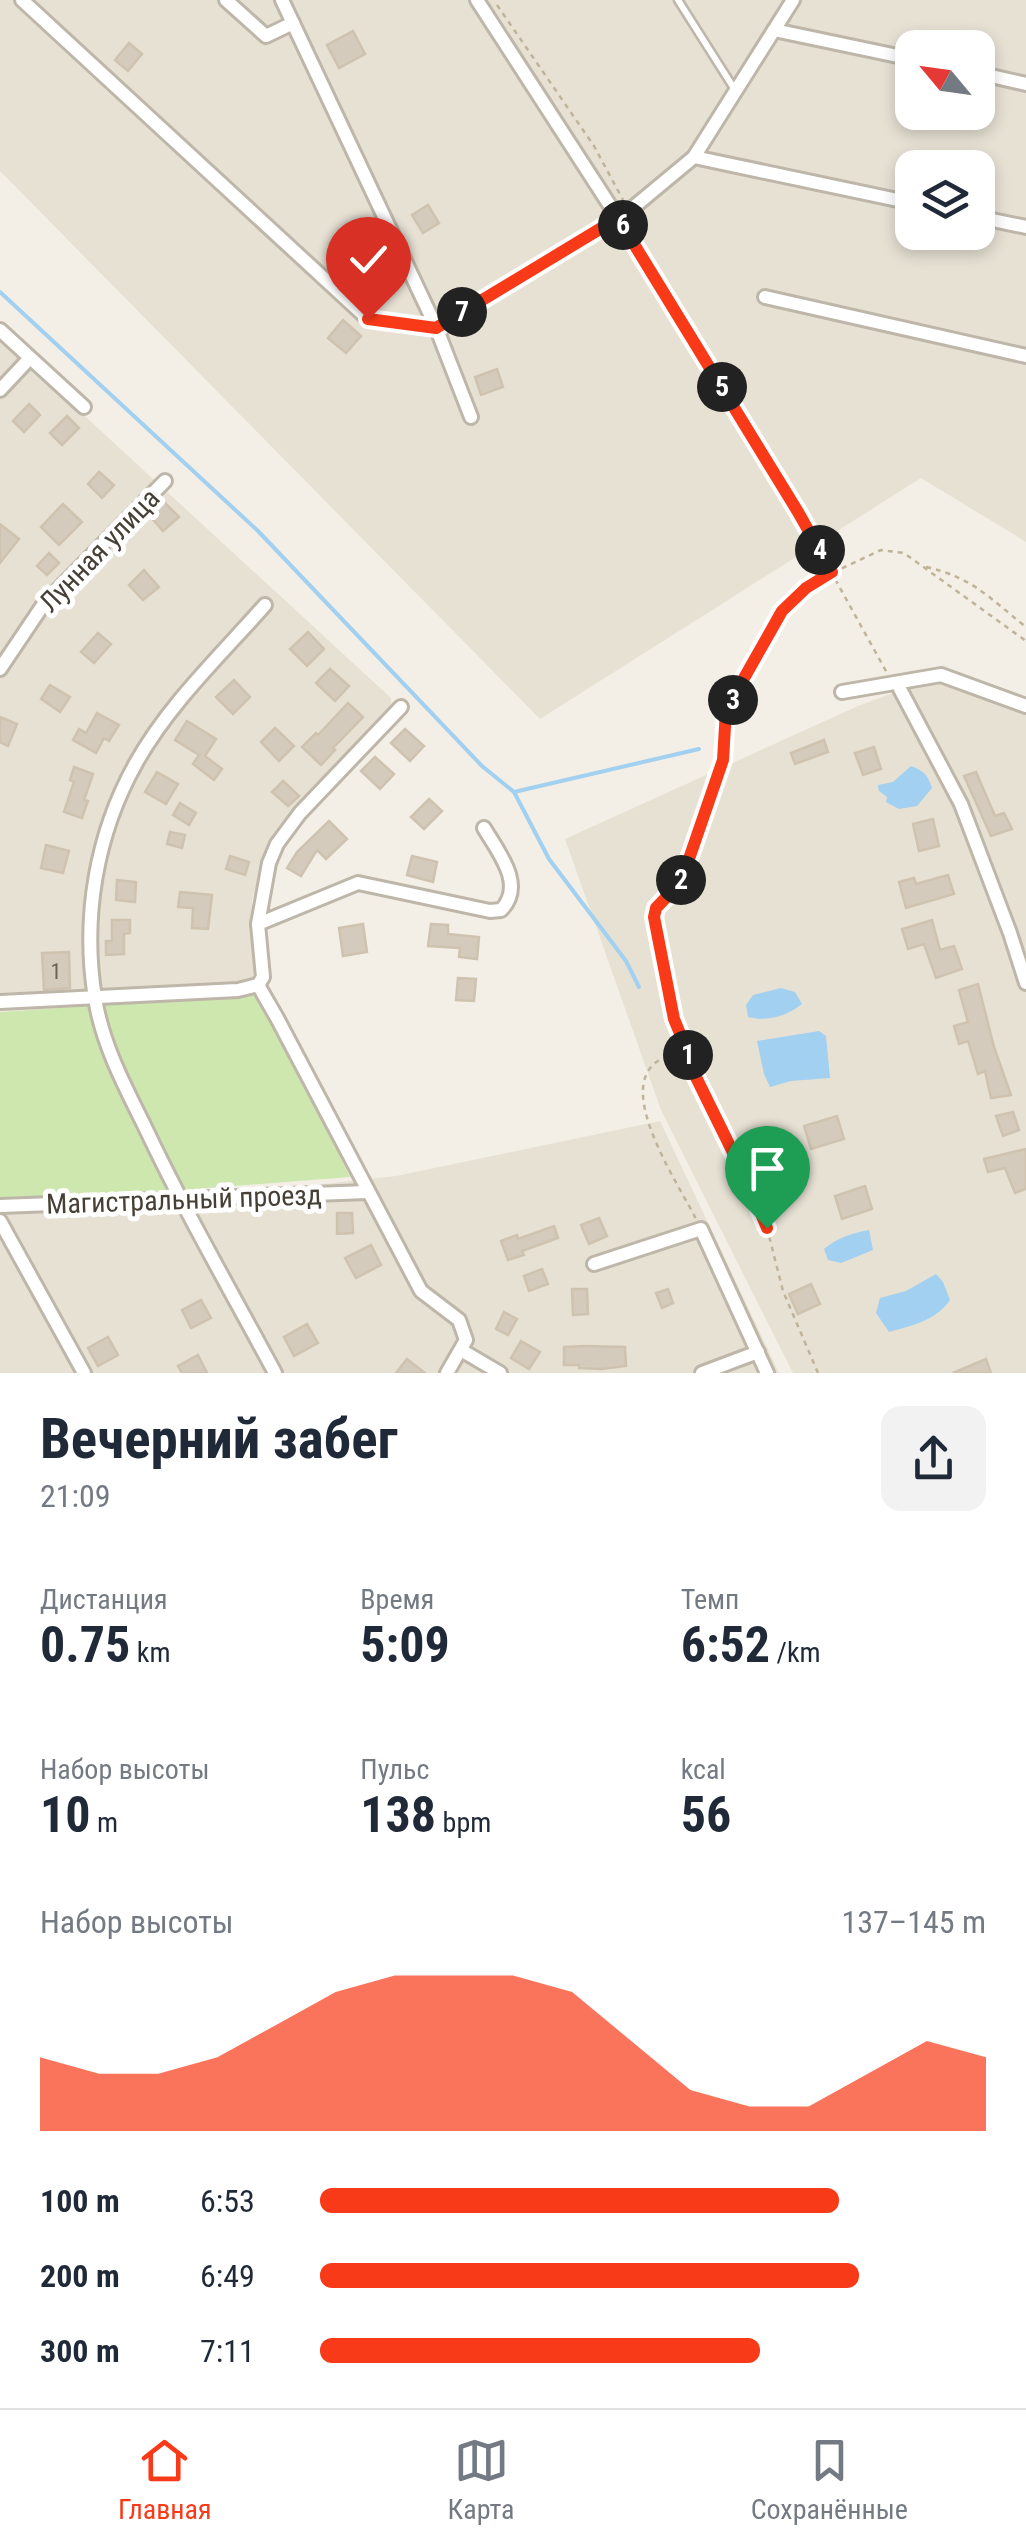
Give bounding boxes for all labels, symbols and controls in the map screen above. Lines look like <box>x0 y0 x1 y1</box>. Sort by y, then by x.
north arrow <box>895 30 995 130</box>
map controls <box>895 30 995 250</box>
button: layers <box>895 150 995 250</box>
pin: 6 <box>598 200 648 250</box>
text: 6 <box>616 208 630 241</box>
pin <box>326 217 411 320</box>
icon: check <box>341 232 396 287</box>
pin: 7 <box>437 287 487 337</box>
text: 7 <box>455 295 469 328</box>
pin: 5 <box>697 362 747 412</box>
text: 5 <box>715 370 729 403</box>
street label: Лунная улица <box>32 482 166 619</box>
pin: 4 <box>795 525 845 575</box>
text: 4 <box>813 533 827 566</box>
pin: 3 <box>708 675 758 725</box>
text: 3 <box>726 683 740 716</box>
pin: 2 <box>656 855 706 905</box>
text: 2 <box>674 863 688 896</box>
house number: 1 <box>51 959 61 984</box>
pin: 1 <box>663 1030 713 1080</box>
text: 1 <box>681 1038 695 1071</box>
pin <box>725 1126 810 1229</box>
icon: arrive <box>740 1141 795 1196</box>
street label: Магистральный проезд <box>46 1178 322 1221</box>
button: share <box>881 1406 986 1511</box>
text: Вечерний забег <box>40 1407 398 1471</box>
text: 21:09 <box>40 1477 111 1515</box>
text: Дистанция <box>40 1583 167 1616</box>
text: Время <box>360 1583 434 1616</box>
text: Темп <box>681 1583 739 1616</box>
text: 0.75 <box>40 1616 130 1674</box>
text: 5:09 <box>360 1616 450 1674</box>
text: 6:52 <box>681 1616 770 1674</box>
text: km <box>130 1636 170 1669</box>
text: /km <box>770 1636 821 1669</box>
text: Набор высоты <box>40 1753 209 1786</box>
text: Пульс <box>360 1753 429 1786</box>
text: kcal <box>681 1753 726 1786</box>
text: 10 <box>40 1786 91 1844</box>
text: 138 <box>360 1786 436 1844</box>
text: 56 <box>681 1786 731 1844</box>
text: m <box>91 1806 118 1839</box>
text: bpm <box>436 1806 491 1839</box>
text: Набор высоты <box>40 1903 234 1941</box>
text: 137–145 m <box>841 1903 986 1941</box>
text: 100 m <box>40 2182 120 2220</box>
text: 6:53 <box>200 2182 255 2220</box>
text: 200 m <box>40 2257 120 2295</box>
text: 6:49 <box>200 2257 255 2295</box>
text: 300 m <box>40 2332 120 2370</box>
text: 7:11 <box>200 2332 255 2370</box>
tab: Главная <box>118 2433 211 2526</box>
tab: Карта <box>448 2433 515 2526</box>
tab: Сохранённые <box>751 2433 908 2526</box>

